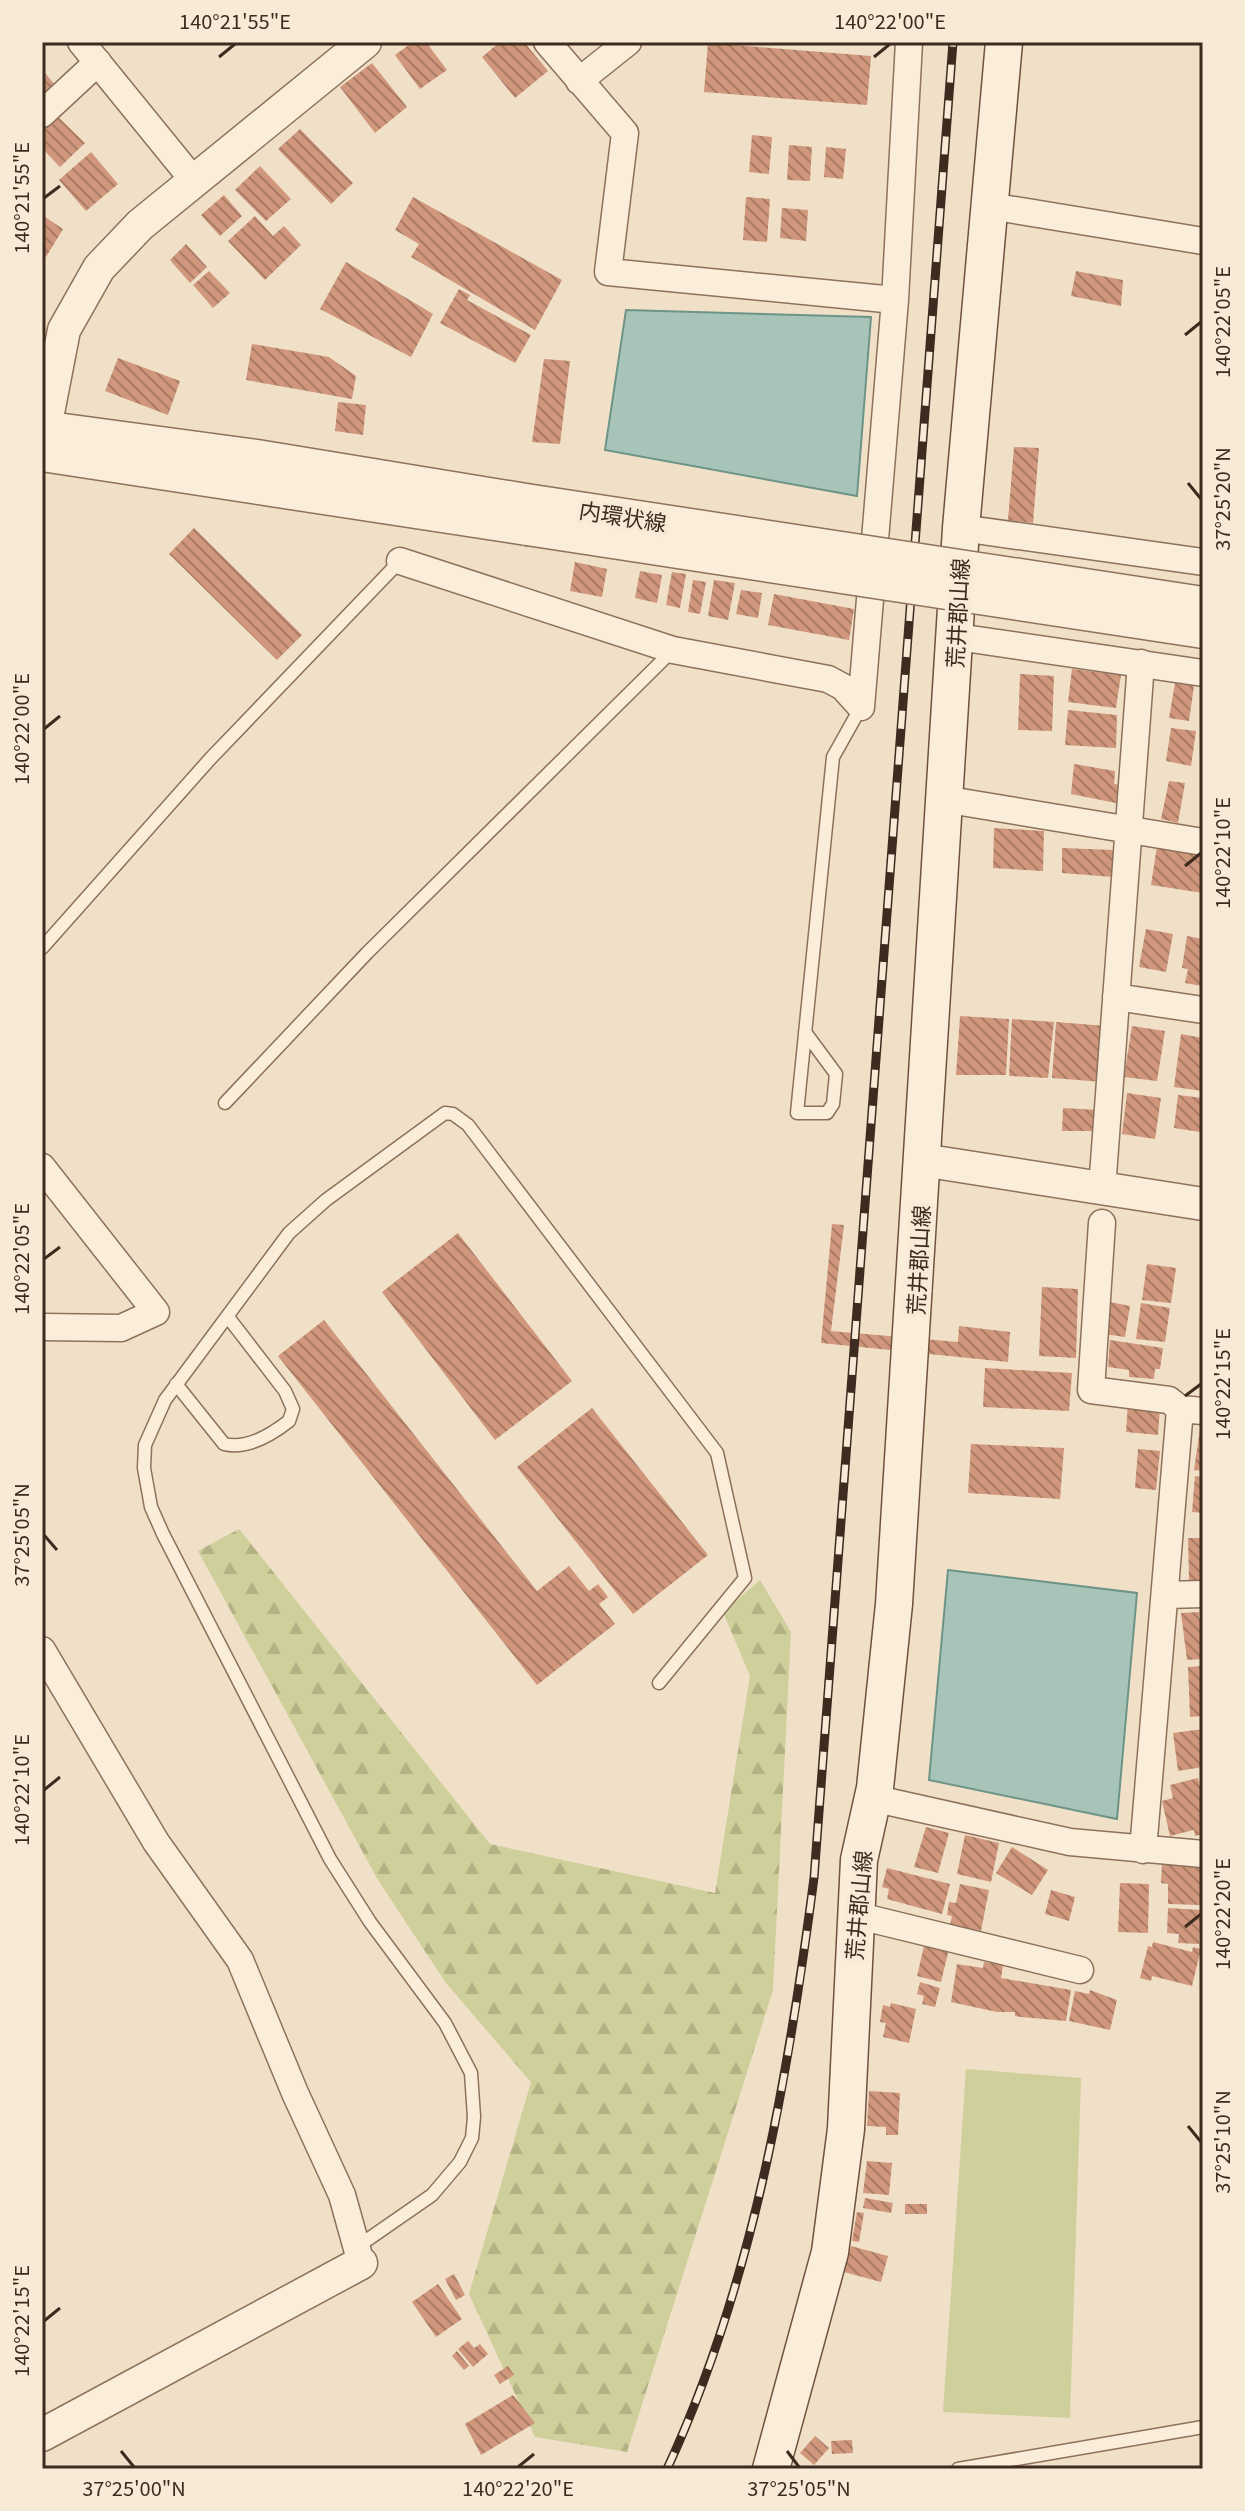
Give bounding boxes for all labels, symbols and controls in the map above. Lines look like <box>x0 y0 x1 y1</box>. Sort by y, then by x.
text: 140°21'55"E <box>179 6 291 35</box>
text: 140°22'00"E <box>834 6 946 35</box>
text: 140°21'55"E <box>6 142 35 254</box>
text: 140°22'05"E <box>1207 266 1236 378</box>
text: 37°25'20"N <box>1207 447 1236 551</box>
street label: 内環状線 <box>577 492 669 538</box>
street label: 荒井郡山線 <box>937 557 975 669</box>
text: 140°22'00"E <box>6 673 35 785</box>
text: 140°22'10"E <box>1207 797 1236 909</box>
text: 140°22'05"E <box>6 1203 35 1315</box>
street label: 荒井郡山線 <box>898 1204 936 1316</box>
text: 140°22'15"E <box>1207 1328 1236 1440</box>
text: 37°25'05"N <box>6 1483 35 1587</box>
text: 140°22'10"E <box>6 1734 35 1846</box>
street label: 荒井郡山線 <box>836 1849 878 1961</box>
text: 140°22'20"E <box>1207 1858 1236 1970</box>
text: 37°25'10"N <box>1207 2090 1236 2194</box>
text: 140°22'15"E <box>6 2265 35 2377</box>
text: 37°25'00"N <box>82 2473 186 2502</box>
text: 140°22'20"E <box>462 2473 574 2502</box>
text: 37°25'05"N <box>747 2473 851 2502</box>

